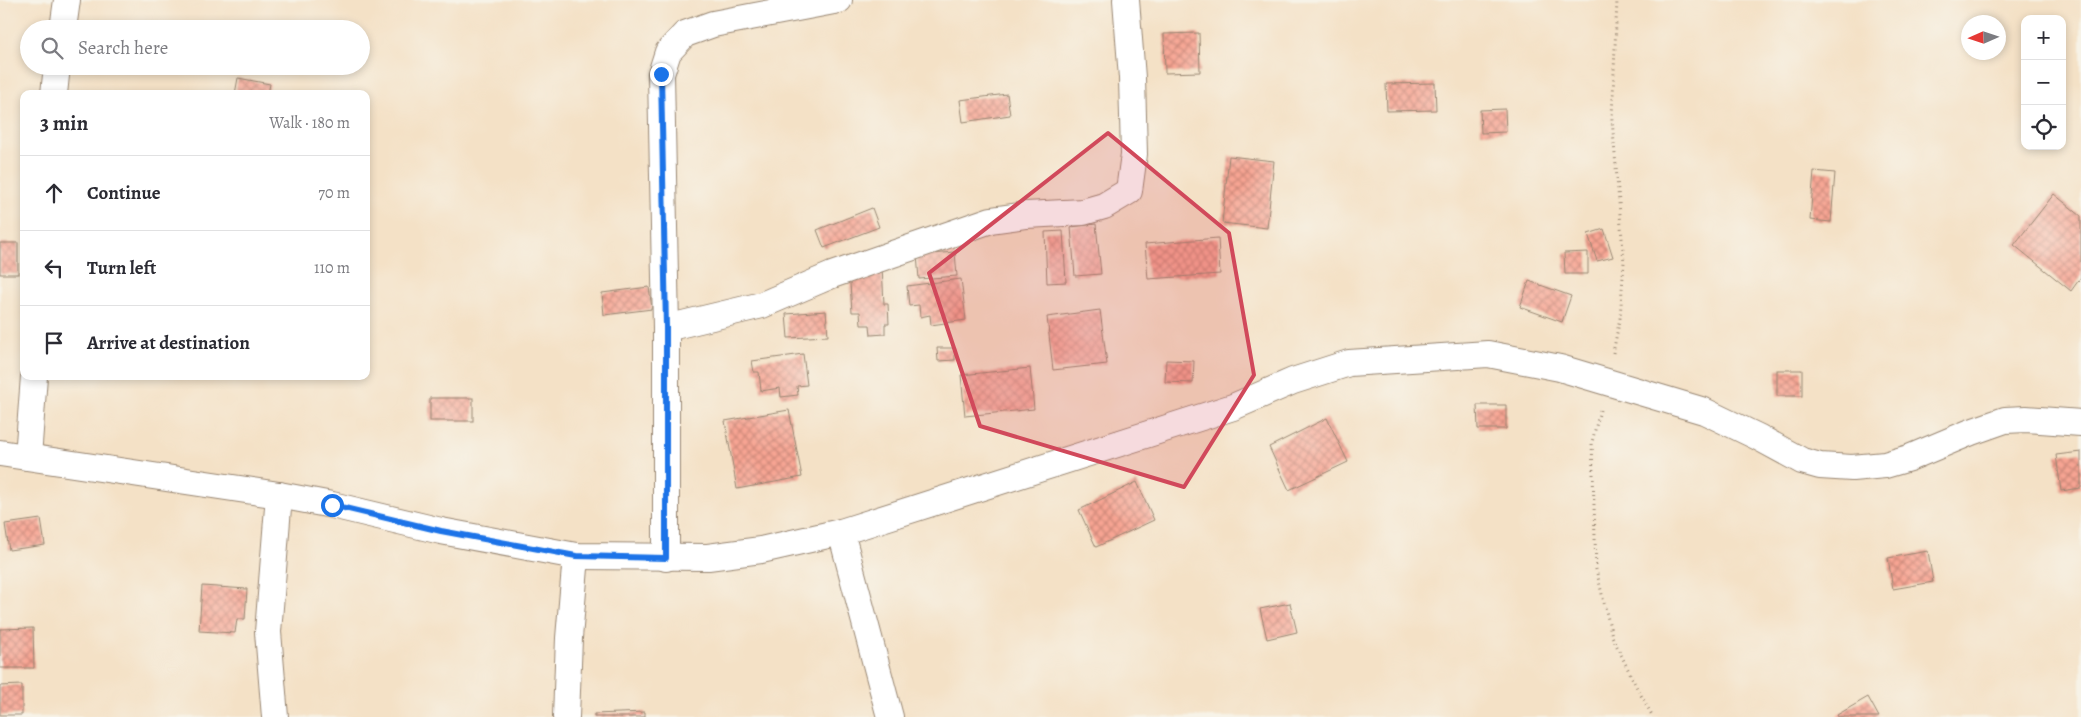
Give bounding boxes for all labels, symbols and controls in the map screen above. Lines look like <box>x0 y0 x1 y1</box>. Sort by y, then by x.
north arrow <box>1961 15 2006 60</box>
map controls <box>2021 15 2066 150</box>
button: + <box>2021 15 2066 60</box>
search box <box>20 20 370 75</box>
icon: search <box>38 34 66 62</box>
text: Search here <box>78 35 168 61</box>
button: − <box>2021 60 2066 105</box>
route end <box>650 63 673 86</box>
button: locate <box>2021 105 2066 150</box>
text: 3 min <box>40 109 88 137</box>
text: Walk · 180 m <box>269 112 350 134</box>
icon: ahead <box>40 179 68 207</box>
text: Continue <box>87 180 161 206</box>
text: 70 m <box>318 182 350 204</box>
icon: left <box>40 254 68 282</box>
text: Turn left <box>87 255 156 281</box>
text: 110 m <box>314 257 350 279</box>
icon: arrive <box>40 329 68 357</box>
text: Arrive at destination <box>87 330 250 356</box>
route start <box>321 494 344 517</box>

